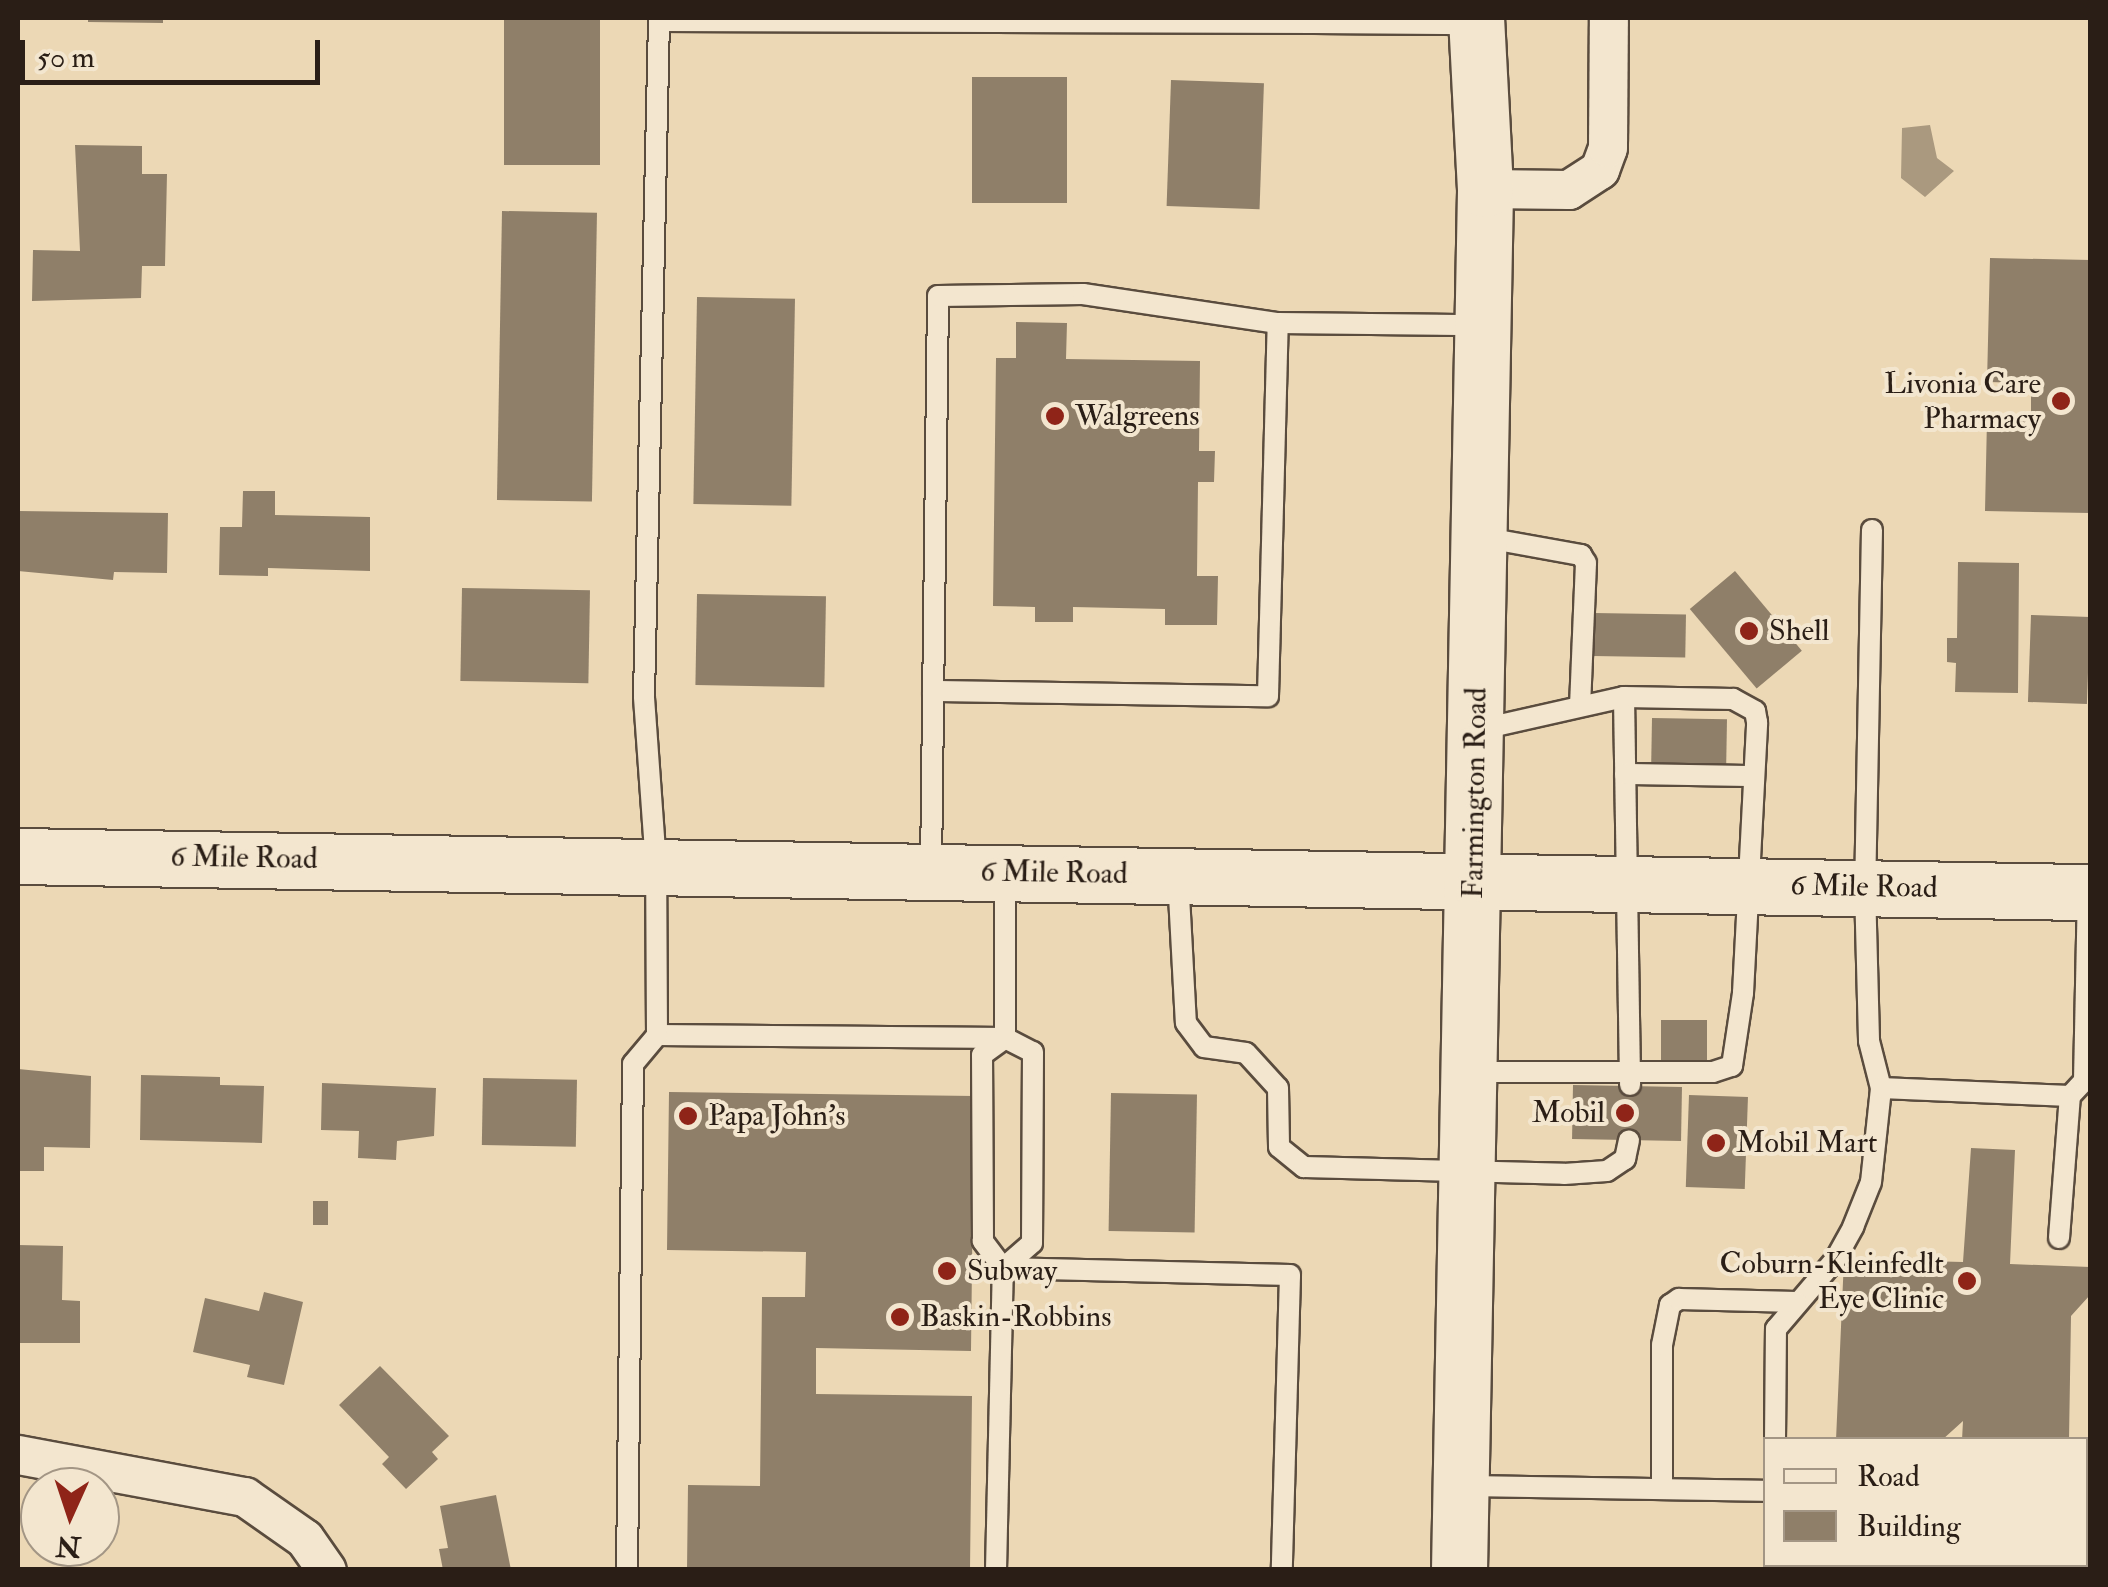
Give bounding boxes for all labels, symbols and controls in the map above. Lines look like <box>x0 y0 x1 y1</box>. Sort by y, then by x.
scale bar <box>25 20 325 82</box>
text: 50 m <box>37 39 95 76</box>
place label: Livonia Care Pharmacy <box>1884 366 2041 436</box>
marker: Livonia Care Pharmacy <box>2050 390 2072 412</box>
place label: Walgreens <box>1075 398 1200 434</box>
marker: Walgreens <box>1044 405 1066 427</box>
place label: Shell <box>1769 613 1829 649</box>
marker: Shell <box>1738 620 1760 642</box>
street label: Farmington Road <box>1455 687 1495 899</box>
street label: 6 Mile Road <box>170 839 318 877</box>
street label: 6 Mile Road <box>980 854 1128 892</box>
street label: 6 Mile Road <box>1790 868 1938 906</box>
place label: Mobil <box>1532 1095 1605 1131</box>
place label: Papa John's <box>708 1098 845 1134</box>
marker: Mobil <box>1614 1102 1636 1124</box>
marker: Papa John's <box>677 1105 699 1127</box>
place label: Mobil Mart <box>1736 1125 1878 1161</box>
marker: Mobil Mart <box>1705 1132 1727 1154</box>
place label: Coburn-Kleinfedlt Eye Clinic <box>1719 1246 1944 1316</box>
place label: Subway <box>967 1253 1057 1289</box>
marker: Subway <box>936 1260 958 1282</box>
marker: Coburn-Kleinfedlt Eye Clinic <box>1954 1268 1980 1294</box>
place label: Baskin-Robbins <box>920 1299 1111 1335</box>
marker: Baskin-Robbins <box>889 1306 911 1328</box>
legend <box>1763 1437 2088 1567</box>
text: Road <box>1857 1458 1920 1495</box>
north arrow <box>20 1467 120 1567</box>
text: Building <box>1857 1508 1961 1545</box>
text: N <box>55 1527 82 1564</box>

